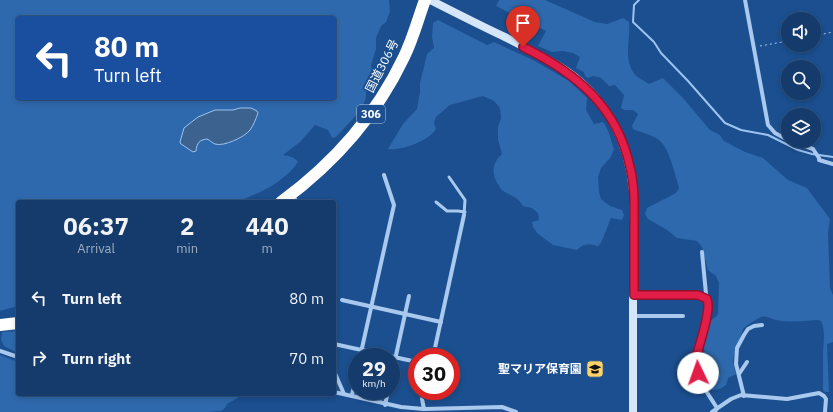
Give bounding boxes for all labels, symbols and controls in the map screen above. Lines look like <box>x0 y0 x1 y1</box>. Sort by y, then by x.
pin <box>506 6 540 47</box>
icon: arrive <box>512 12 534 34</box>
map controls <box>781 12 821 148</box>
button: sound <box>781 12 821 52</box>
text: 80 m <box>94 28 159 65</box>
icon: left <box>28 32 80 84</box>
street label: 国道306号 <box>362 37 401 95</box>
button: search <box>781 60 821 100</box>
text: Turn left <box>94 64 162 87</box>
road number: 306 <box>357 105 385 123</box>
button: layers <box>781 108 821 148</box>
text: 06:37 <box>63 210 129 242</box>
text: 2 <box>180 210 194 242</box>
text: 440 <box>245 210 289 242</box>
text: Arrival <box>77 240 115 257</box>
text: min <box>176 240 198 257</box>
text: m <box>261 240 273 257</box>
icon: left <box>28 287 50 309</box>
text: Turn left <box>62 289 122 308</box>
text: 80 m <box>289 289 324 308</box>
icon: right <box>28 347 50 369</box>
speed limit sign: 30 <box>408 348 460 400</box>
text: Turn right <box>62 349 131 368</box>
text: 70 m <box>289 349 324 368</box>
position arrow <box>677 352 719 394</box>
text: 29 <box>362 355 386 382</box>
school or university icon: 聖マリア保育園 <box>585 359 605 379</box>
place label: 聖マリア保育園 <box>498 361 582 376</box>
text: km/h <box>362 377 386 390</box>

